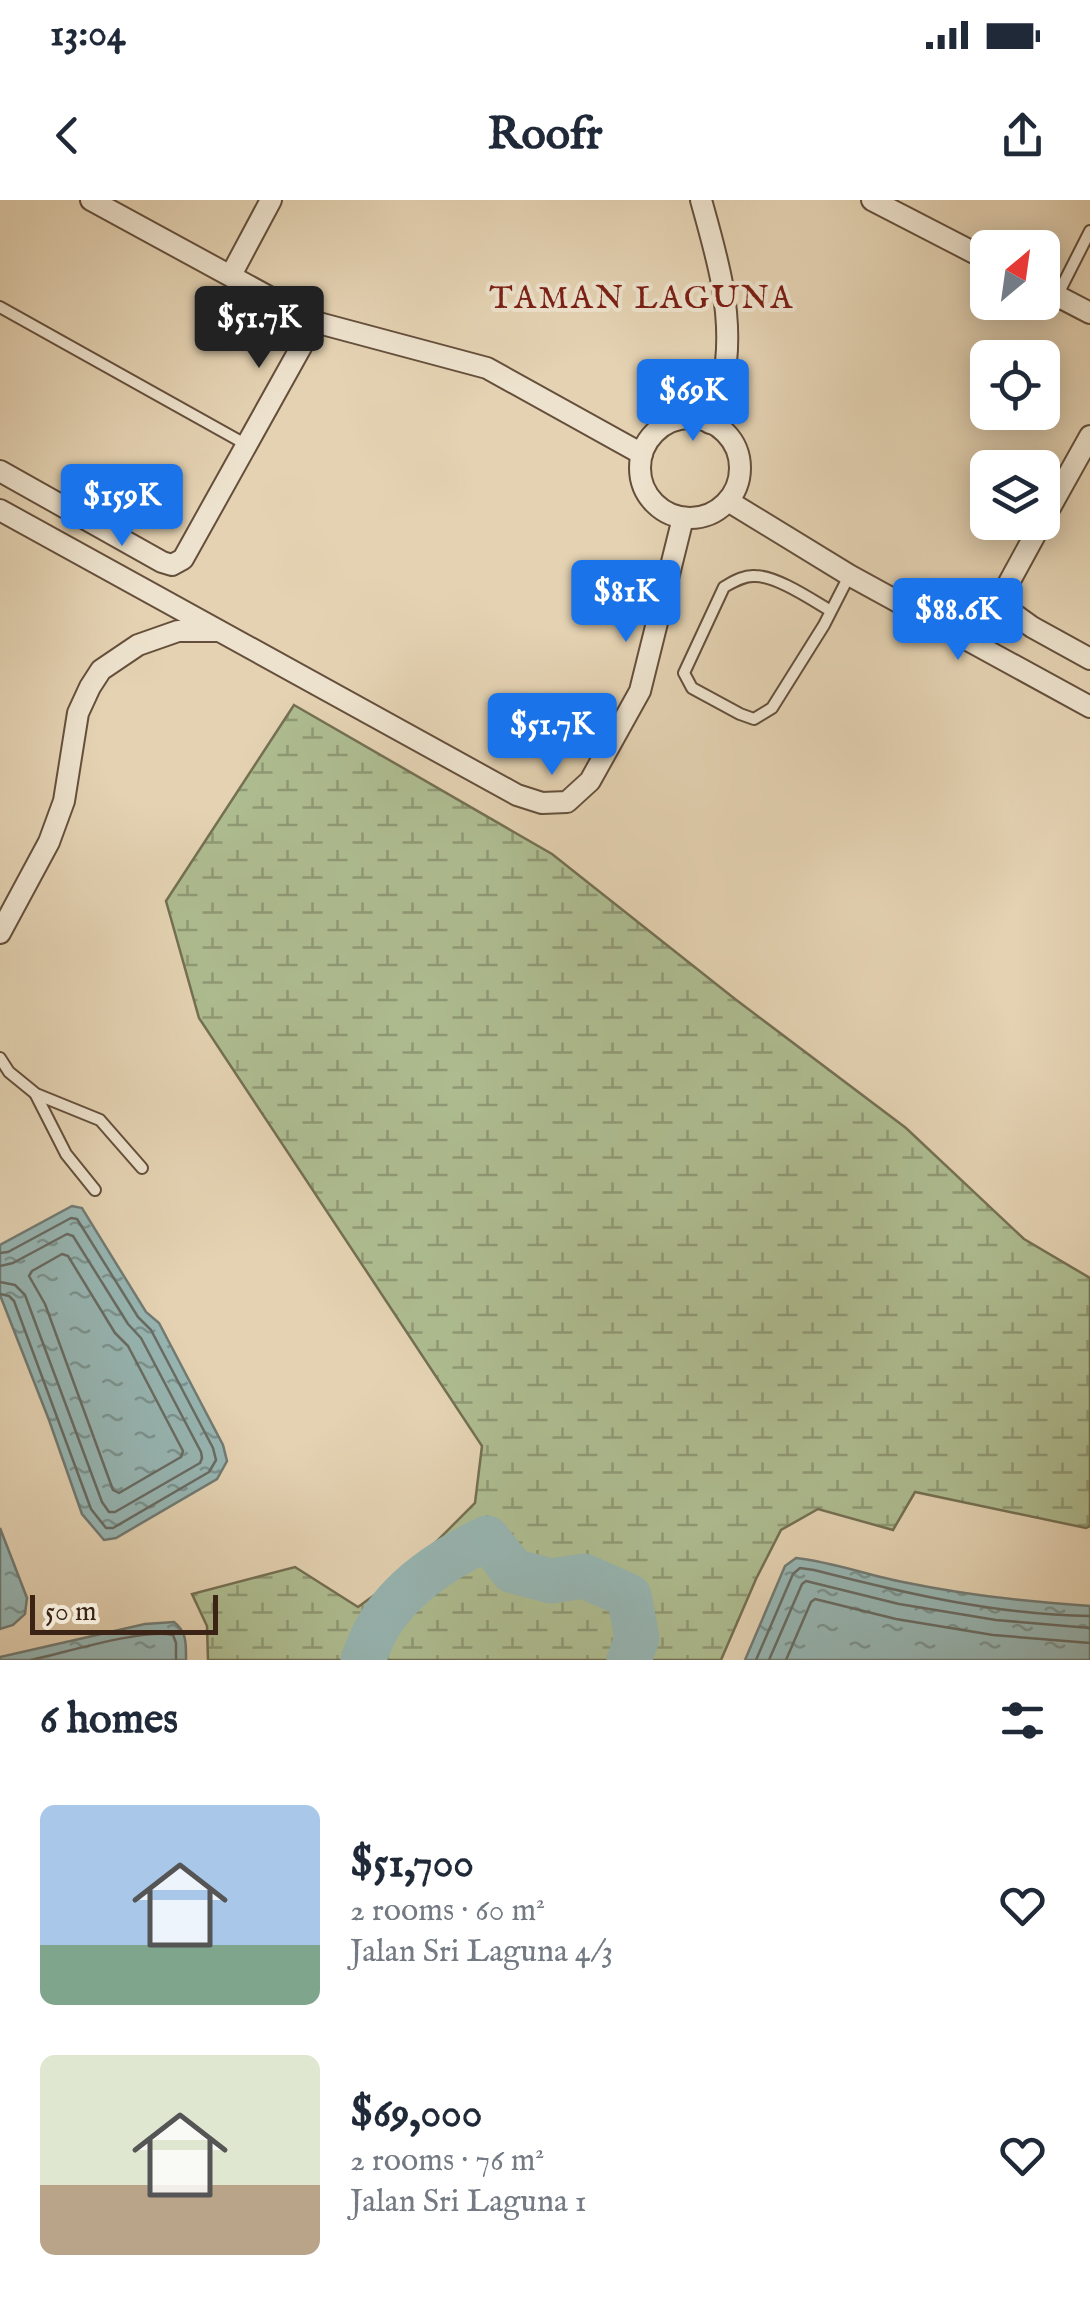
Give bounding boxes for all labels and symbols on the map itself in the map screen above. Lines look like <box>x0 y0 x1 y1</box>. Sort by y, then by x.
north arrow <box>970 230 1060 320</box>
district label: TAMAN LAGUNA <box>489 279 795 320</box>
pin: $51.7K <box>178 286 340 371</box>
pin: $69K <box>634 359 752 444</box>
pin: $159K <box>52 464 192 549</box>
pin: $81K <box>567 560 685 645</box>
pin: $88.6K <box>877 578 1039 663</box>
pin: $51.7K <box>471 693 633 778</box>
scale bar <box>30 1590 218 1634</box>

